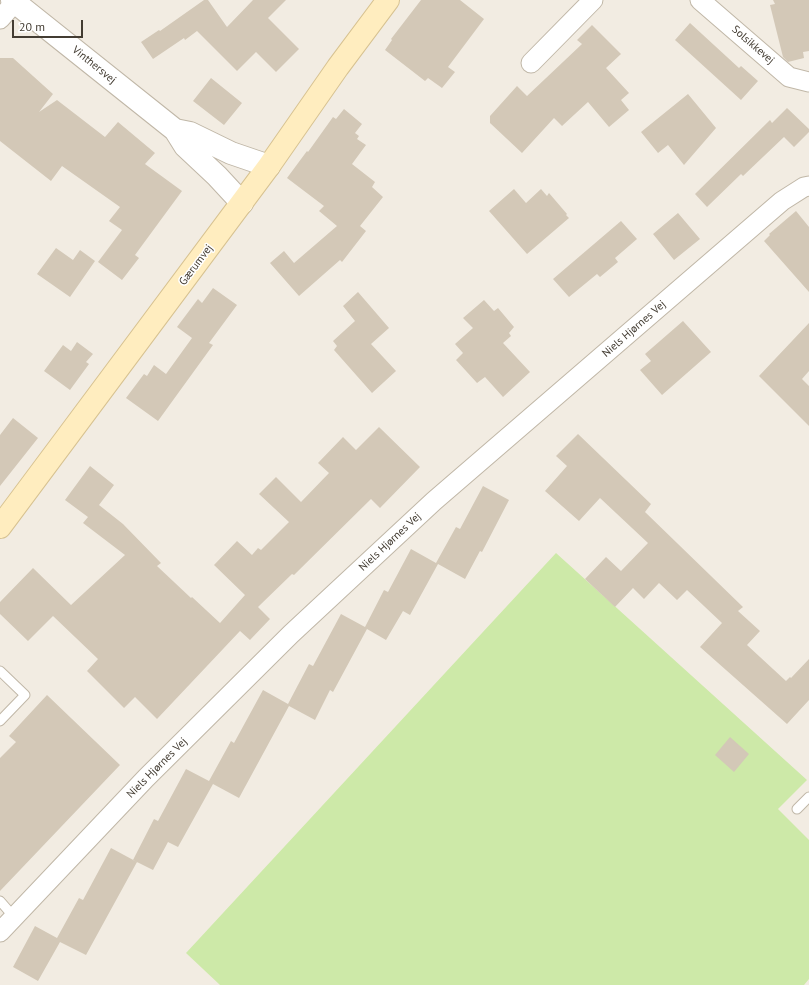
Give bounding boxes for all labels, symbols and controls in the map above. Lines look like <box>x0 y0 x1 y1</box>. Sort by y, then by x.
scale bar <box>14 12 85 38</box>
text: 20 m <box>19 19 45 34</box>
street label: Solsikkevej <box>729 23 777 67</box>
street label: Vinthersvej <box>69 43 119 87</box>
street label: Gærumvej <box>176 242 216 288</box>
street label: Niels Hjørnes Vej <box>599 298 669 360</box>
street label: Niels Hjørnes Vej <box>356 510 424 574</box>
street label: Niels Hjørnes Vej <box>124 735 190 801</box>

